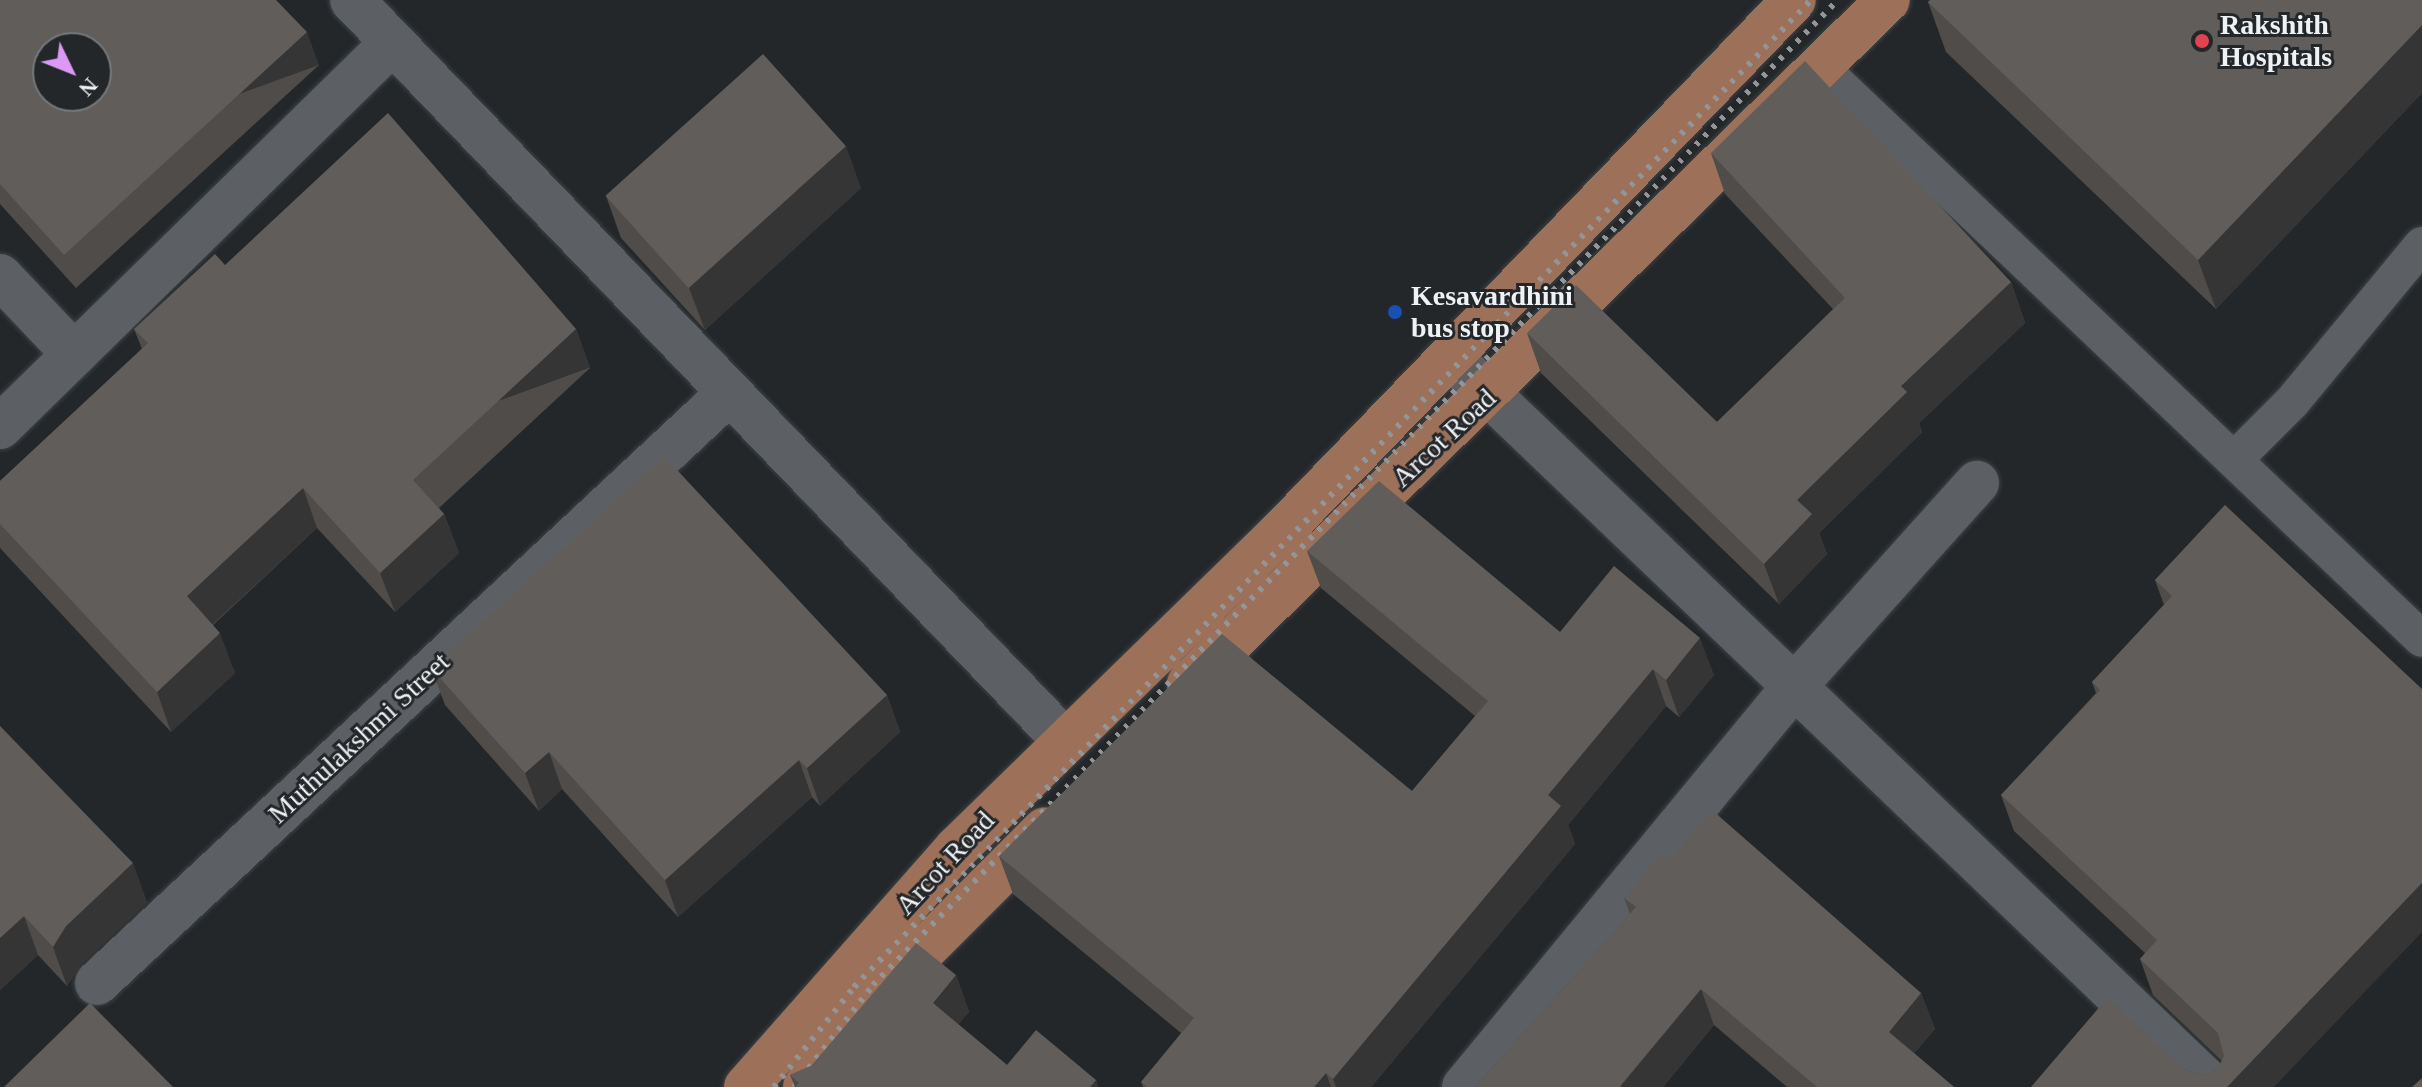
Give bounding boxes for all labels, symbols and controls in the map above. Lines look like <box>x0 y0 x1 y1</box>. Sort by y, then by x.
place label: Rakshith Hospitals <box>2220 8 2332 74</box>
marker: Rakshith Hospitals <box>2191 30 2213 52</box>
north arrow <box>32 32 112 112</box>
text: N <box>74 73 103 102</box>
place label: Kesavardhini bus stop <box>1411 279 1573 345</box>
marker: Kesavardhini bus stop <box>1386 303 1404 321</box>
street label: Arcot Road <box>1385 381 1503 495</box>
street label: Muthulakshmi Street <box>261 645 457 831</box>
street label: Arcot Road <box>888 804 1002 922</box>

